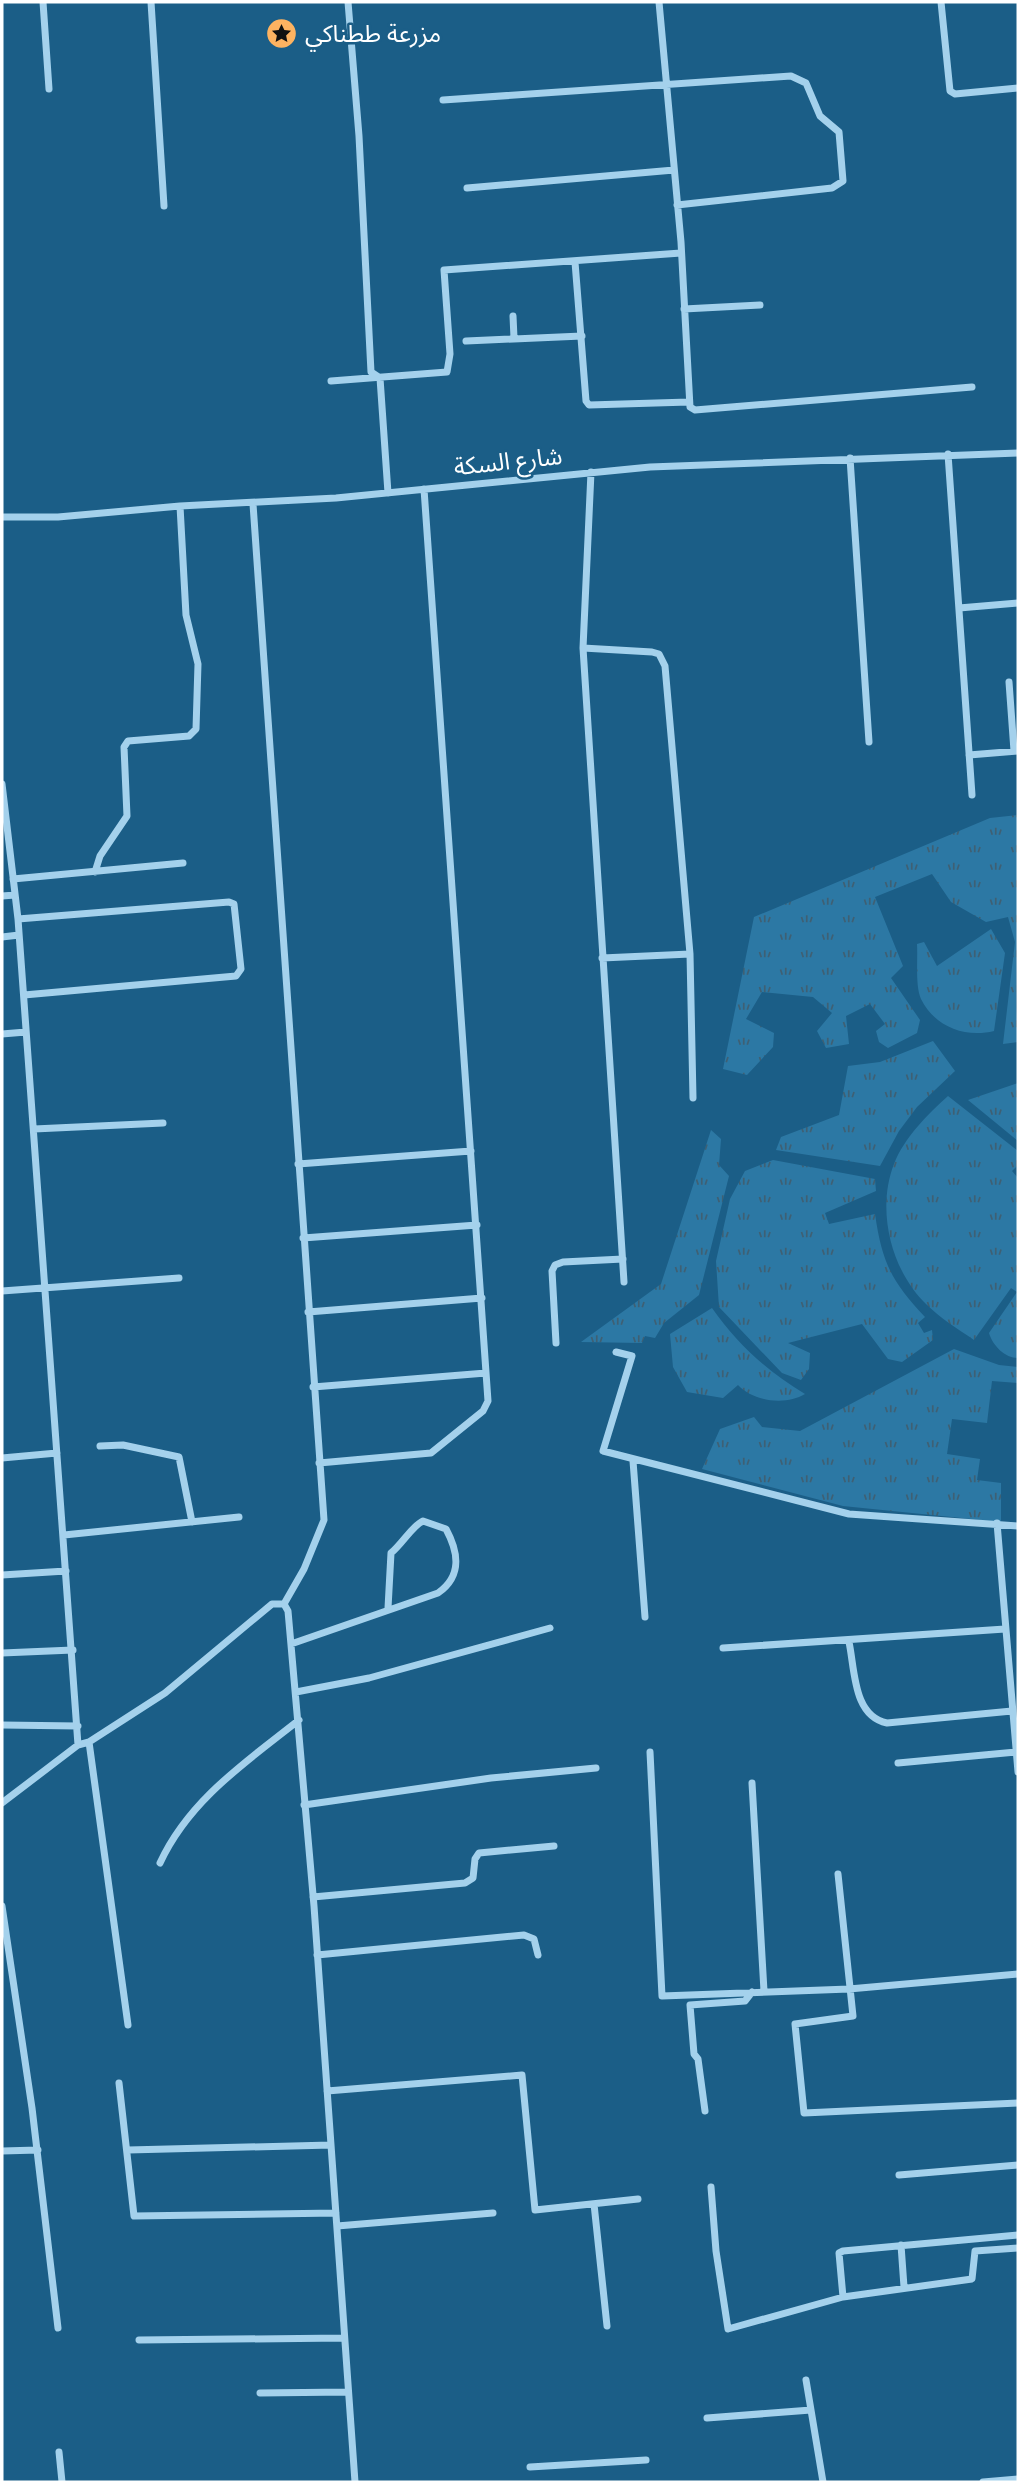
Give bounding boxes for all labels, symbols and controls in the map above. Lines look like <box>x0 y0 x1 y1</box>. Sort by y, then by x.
place icon: مزرعة ططناكي <box>265 16 299 50</box>
place label: مزرعة ططناكي <box>305 19 441 52</box>
street label: شارع السكة <box>452 441 564 484</box>

